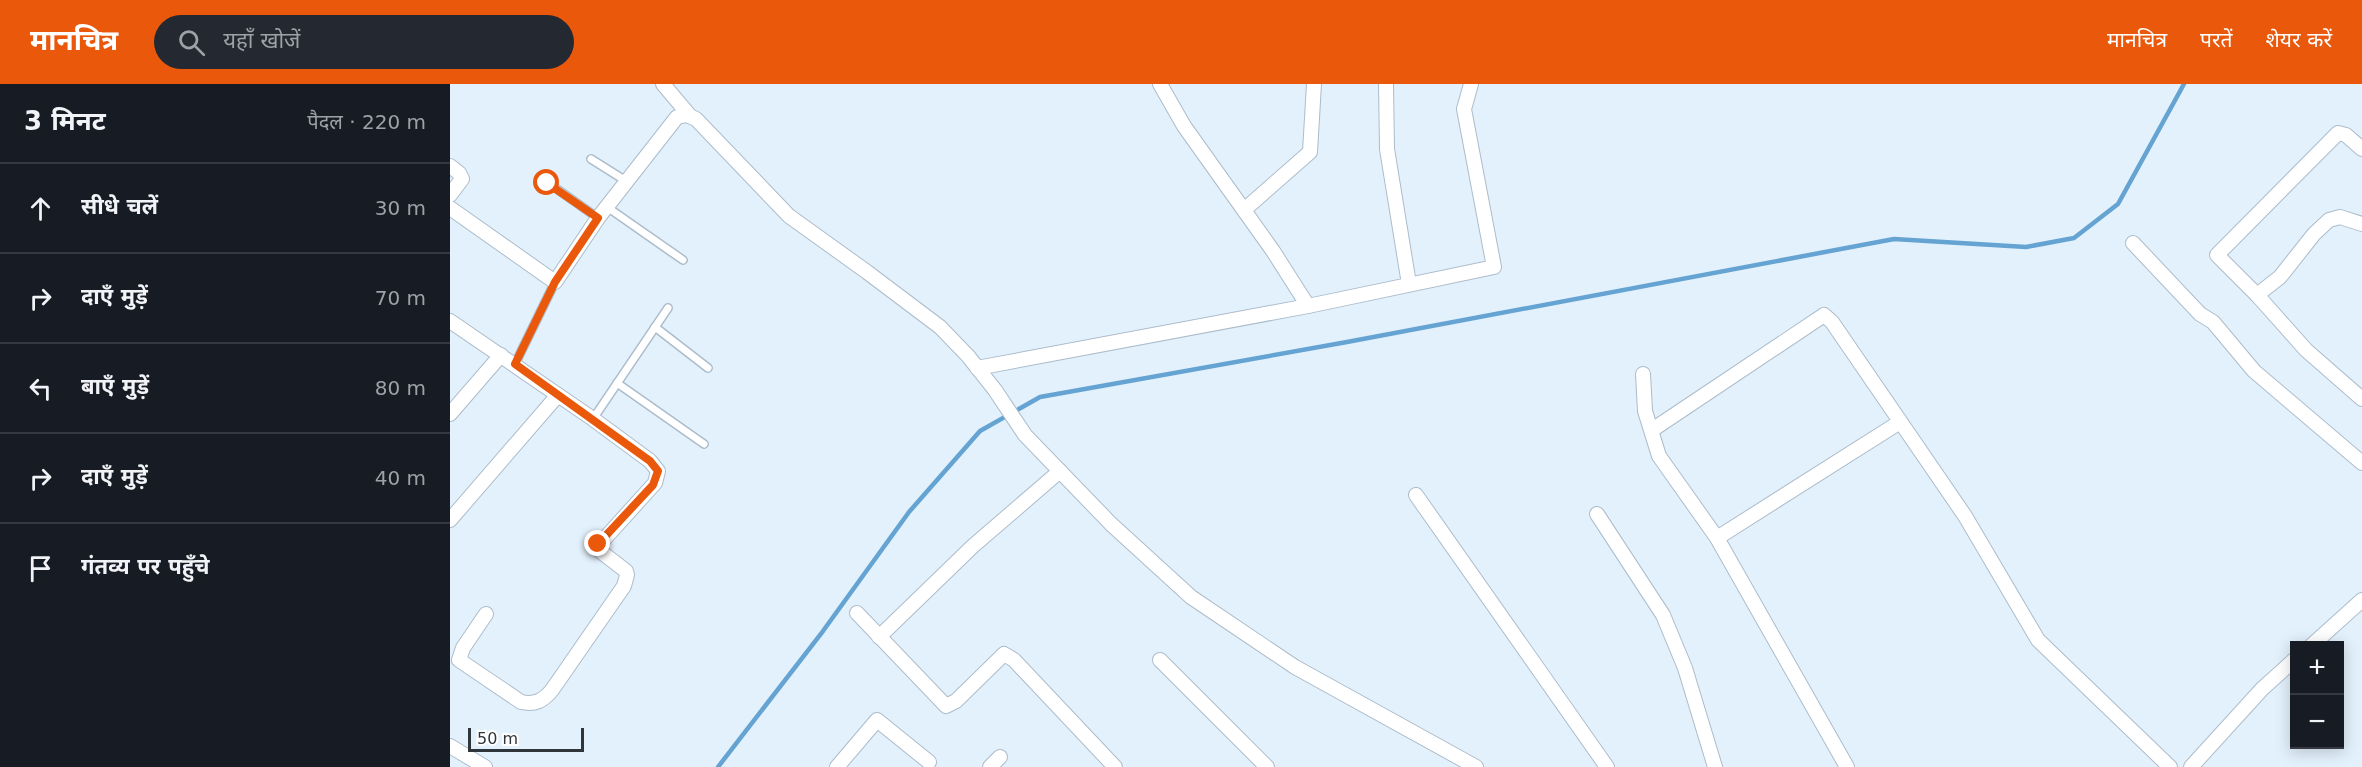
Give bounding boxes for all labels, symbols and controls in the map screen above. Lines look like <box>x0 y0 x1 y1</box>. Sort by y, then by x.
search box <box>154 15 574 69</box>
text: मानचित्र <box>30 24 118 57</box>
icon: search <box>175 26 208 59</box>
text: यहाँ खोजें <box>223 28 300 53</box>
text: मानचित्र <box>2107 28 2167 52</box>
text: परतें <box>2200 28 2233 52</box>
text: शेयर करें <box>2266 28 2332 52</box>
text: 3 मिनट <box>24 106 106 136</box>
text: पैदल · 220 m <box>307 110 426 134</box>
route start <box>533 169 559 195</box>
icon: ahead <box>24 192 57 225</box>
text: सीधे चलें <box>81 194 158 219</box>
text: 30 m <box>375 196 426 220</box>
icon: right <box>24 282 57 315</box>
text: दाएँ मुड़ें <box>81 284 148 309</box>
text: 70 m <box>375 286 426 310</box>
icon: left <box>24 372 57 405</box>
text: बाएँ मुड़ें <box>81 374 149 399</box>
text: 80 m <box>375 376 426 400</box>
icon: right <box>24 462 57 495</box>
text: दाएँ मुड़ें <box>81 464 148 489</box>
text: 40 m <box>375 466 426 490</box>
route end <box>584 530 610 556</box>
icon: arrive <box>24 552 57 585</box>
text: गंतव्य पर पहुँचे <box>81 554 209 579</box>
map controls <box>2290 641 2344 749</box>
button: + <box>2290 641 2344 695</box>
button: − <box>2290 695 2344 749</box>
scale bar <box>468 725 584 752</box>
text: 50 m <box>477 729 518 748</box>

